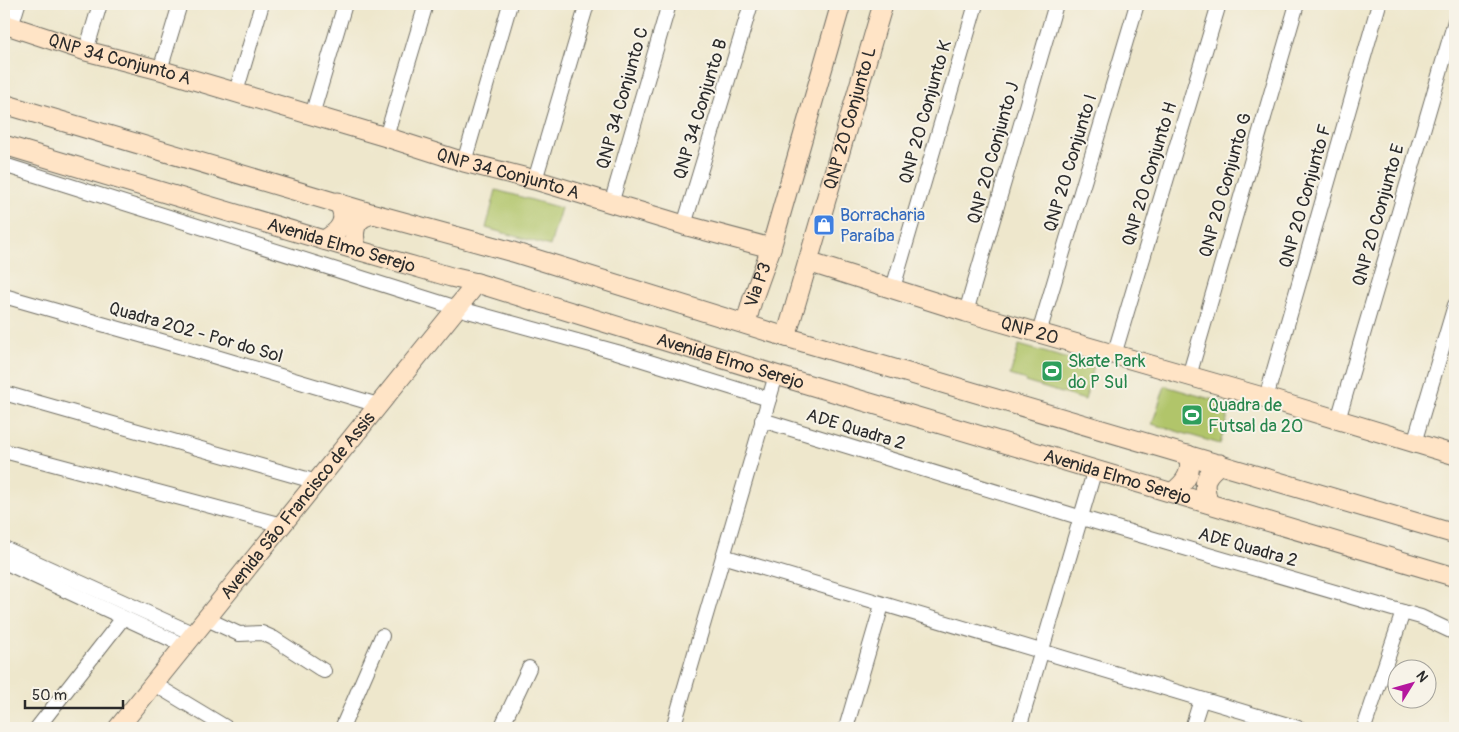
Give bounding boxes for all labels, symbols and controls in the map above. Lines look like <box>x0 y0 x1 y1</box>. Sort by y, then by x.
street label: QNP 34 Conjunto C <box>591 24 654 172</box>
street label: QNP 34 Conjunto A <box>45 28 194 91</box>
street label: QNP 34 Conjunto B <box>668 36 733 182</box>
street label: QNP 20 Conjunto K <box>894 37 957 187</box>
street label: QNP 20 Conjunto L <box>819 44 882 192</box>
street label: QNP 20 Conjunto J <box>962 80 1025 227</box>
street label: QNP 20 Conjunto I <box>1039 92 1102 235</box>
street label: QNP 20 Conjunto H <box>1117 99 1182 249</box>
street label: QNP 20 Conjunto G <box>1194 110 1257 260</box>
street label: QNP 20 Conjunto F <box>1274 121 1337 271</box>
street label: QNP 20 Conjunto E <box>1347 141 1410 289</box>
street label: QNP 34 Conjunto A <box>434 143 583 205</box>
place label: Borracharia Paraíba <box>840 204 925 248</box>
street label: Avenida Elmo Serejo <box>265 213 418 278</box>
shop icon: Borracharia Paraíba <box>812 213 836 237</box>
street label: Via P3 <box>740 259 777 310</box>
street label: Quadra 202 - Por do Sol <box>106 297 286 368</box>
street label: QNP 20 <box>998 312 1061 350</box>
street label: Avenida Elmo Serejo <box>654 328 807 395</box>
place label: Skate Park do P Sul <box>1068 350 1146 394</box>
sports icon: Skate Park do P Sul <box>1040 359 1064 383</box>
place label: Quadra de Futsal da 20 <box>1208 394 1303 438</box>
sports icon: Quadra de Futsal da 20 <box>1180 403 1204 427</box>
street label: ADE Quadra 2 <box>804 404 908 455</box>
street label: Avenida São Francisco de Assis <box>215 407 381 604</box>
street label: Avenida Elmo Serejo <box>1041 444 1194 510</box>
street label: ADE Quadra 2 <box>1196 522 1300 573</box>
north arrow <box>1386 660 1436 710</box>
text: N <box>1412 668 1432 685</box>
scale bar <box>25 677 122 709</box>
text: 50 m <box>32 686 67 705</box>

